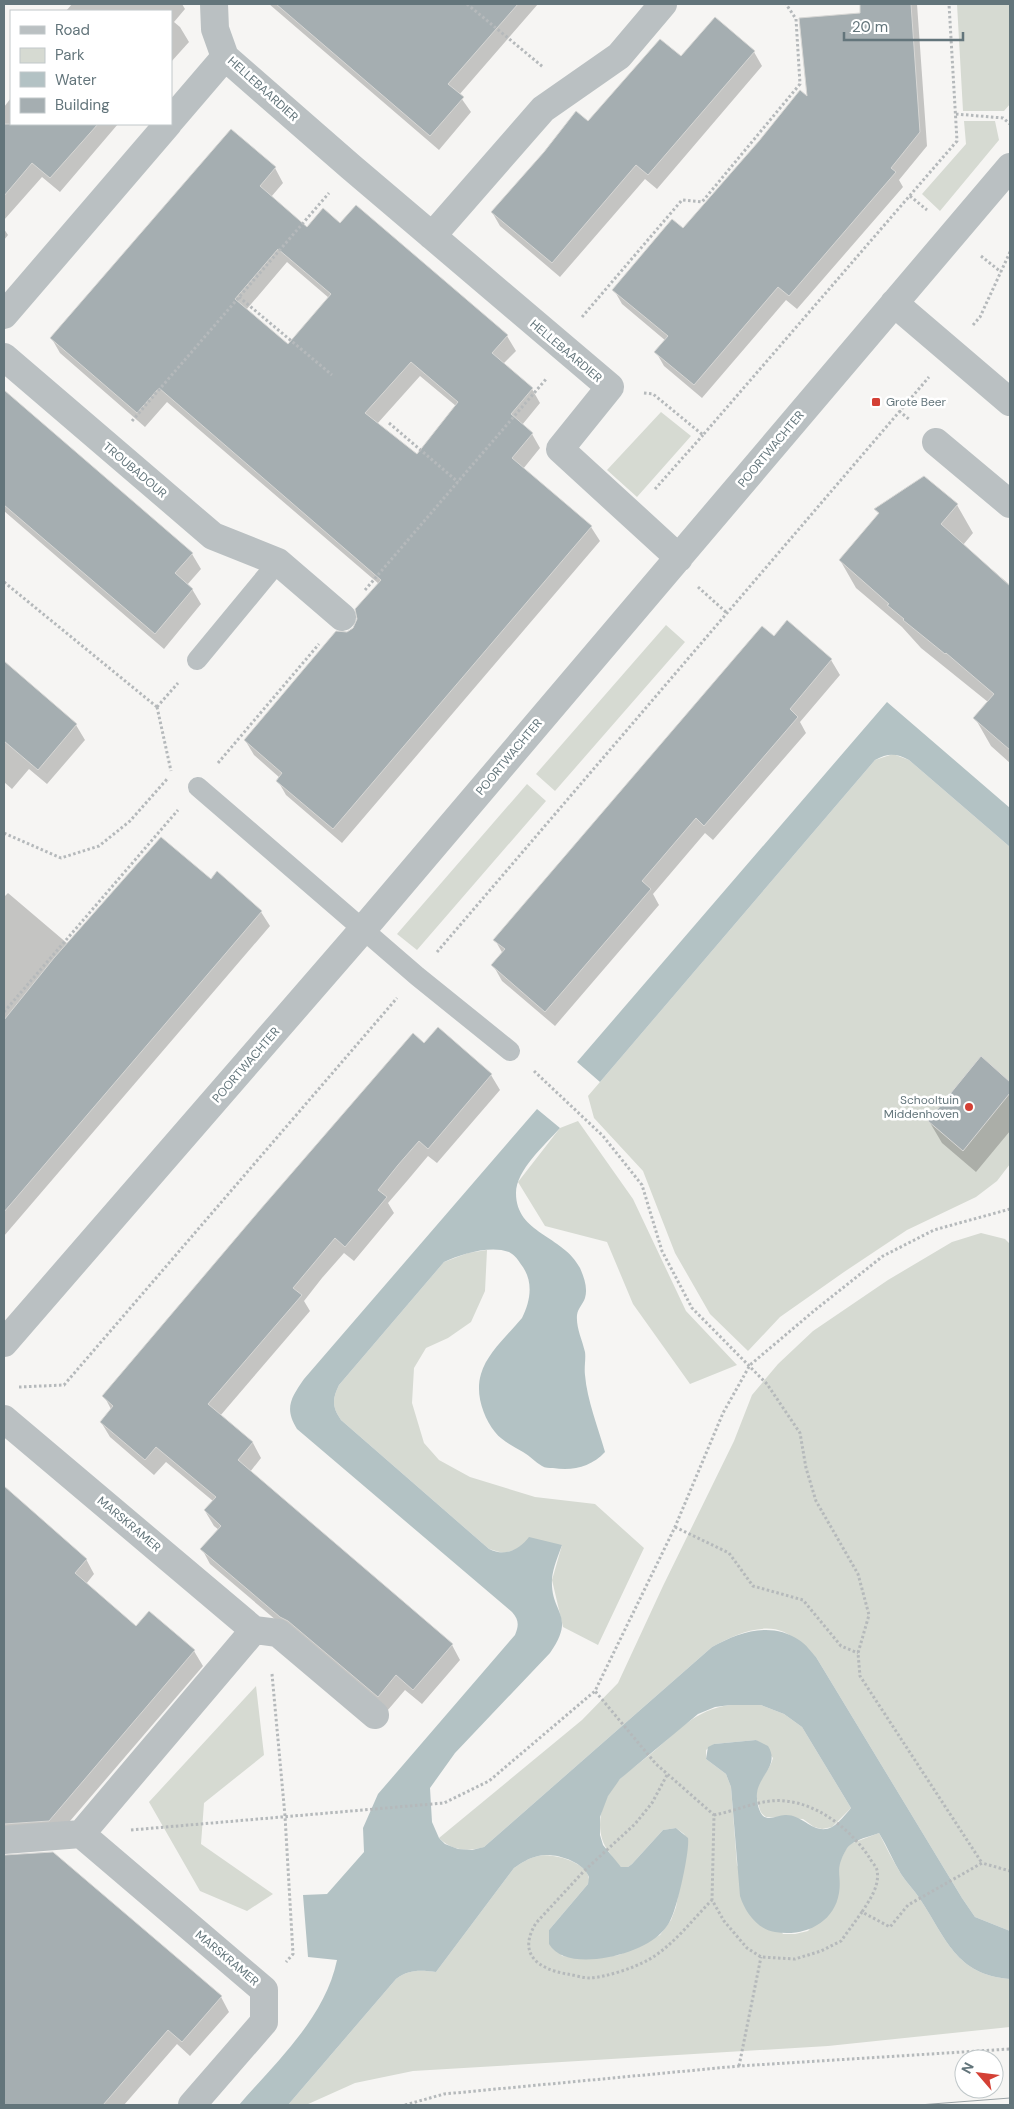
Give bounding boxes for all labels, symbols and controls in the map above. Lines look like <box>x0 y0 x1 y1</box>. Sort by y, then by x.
legend <box>10 10 172 125</box>
scale bar <box>844 10 963 42</box>
text: 20 m <box>852 17 888 37</box>
text: Road <box>55 20 90 40</box>
text: Park <box>55 45 85 65</box>
street label: HELLEBAARDIER <box>224 53 302 125</box>
text: Water <box>55 70 97 90</box>
text: Building <box>55 95 110 115</box>
street label: HELLEBAARDIER <box>527 316 605 386</box>
place label: Grote Beer <box>886 394 947 410</box>
marker: Grote Beer <box>870 396 882 408</box>
street label: POORTWACHTER <box>734 407 808 491</box>
street label: TROUBADOUR <box>100 439 170 501</box>
street label: POORTWACHTER <box>472 715 546 799</box>
street label: POORTWACHTER <box>209 1024 283 1106</box>
place label: Schooltuin Middenhoven <box>884 1092 959 1122</box>
marker: Schooltuin Middenhoven <box>963 1101 975 1113</box>
street label: MARSKRAMER <box>94 1493 164 1555</box>
street label: MARSKRAMER <box>192 1927 262 1989</box>
north arrow <box>954 2049 1004 2099</box>
text: N <box>957 2059 978 2077</box>

